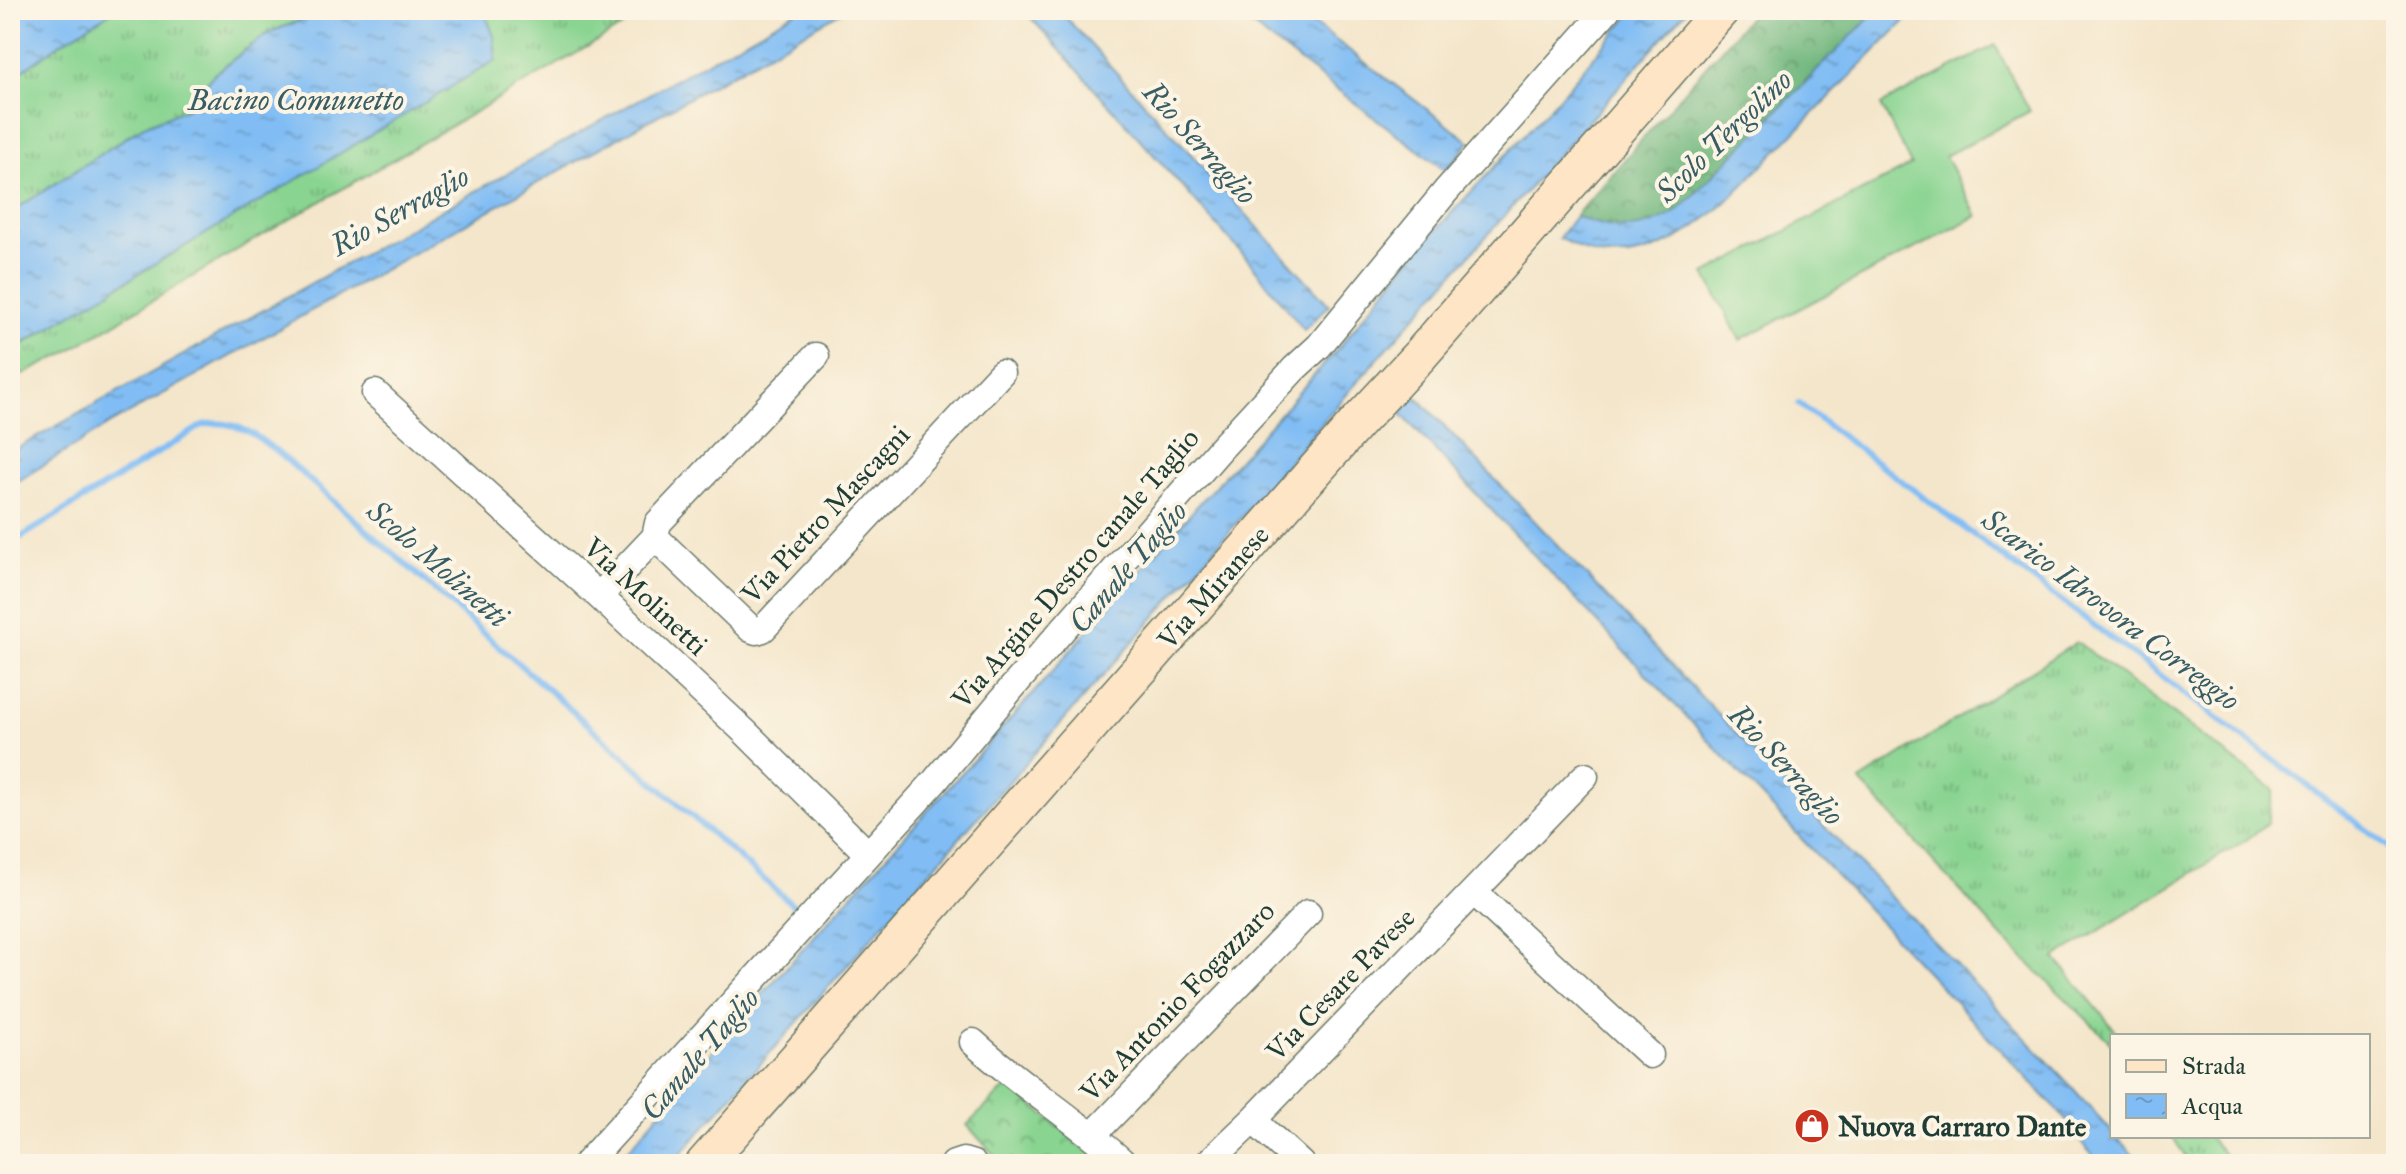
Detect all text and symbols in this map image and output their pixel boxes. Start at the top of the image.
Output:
water label: Scolo Tergolino [1648,62,1799,210]
water label: Rio Serraglio [1135,74,1264,212]
water label: Bacino Comunetto [186,82,404,118]
water label: Rio Serraglio [324,158,475,264]
street label: Via Pietro Mascagni [733,418,917,612]
street label: Via Argine Destro canale Taglio [943,421,1207,716]
water label: Scolo Molinetti [359,492,516,635]
water label: Canale Taglio [1061,494,1195,640]
water label: Scarico Idrovora Correggio [1974,501,2247,719]
street label: Via Miranese [1149,518,1277,657]
street label: Via Molinetti [575,529,715,663]
water label: Rio Serraglio [1720,696,1851,833]
street label: Via Antonio Fogazzaro [1072,894,1282,1110]
street label: Via Cesare Pavese [1258,900,1422,1069]
water label: Canale Taglio [633,981,767,1127]
legend [2110,1034,2370,1138]
text: Strada [2182,1051,2246,1081]
text: Acqua [2181,1091,2243,1121]
shop icon: Nuova Carraro Dante [1793,1107,1831,1145]
place label: Nuova Carraro Dante [1838,1109,2087,1144]

